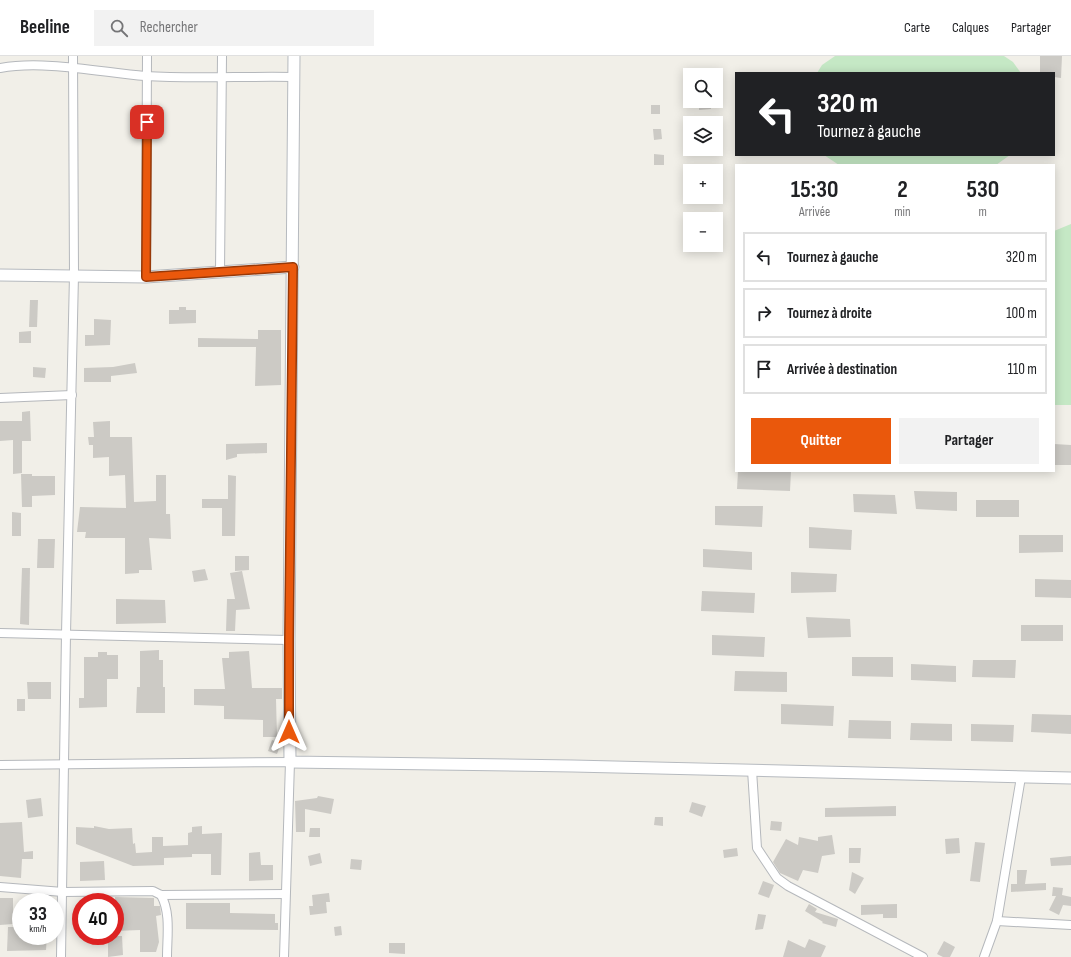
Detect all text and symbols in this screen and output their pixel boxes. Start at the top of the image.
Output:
search box [94,10,374,46]
text: Beeline [20,16,70,39]
icon: search [108,17,130,39]
text: Rechercher [140,18,198,37]
text: Carte [904,19,930,36]
text: Calques [952,19,989,36]
text: Partager [1011,19,1051,36]
map controls [683,68,723,252]
button: search [683,68,723,108]
text: 320 m [817,87,878,120]
icon: left [751,88,803,140]
pin [130,105,164,139]
icon: arrive [136,111,158,133]
button: layers [683,116,723,156]
text: Tournez à gauche [817,121,921,142]
button: + [683,164,723,204]
text: 15:30 [791,175,838,204]
text: 2 [897,175,908,204]
text: 530 [966,175,999,204]
text: Arrivée [799,204,830,220]
text: min [894,204,911,220]
text: m [979,204,987,220]
button: − [683,212,723,252]
icon: left [753,246,775,268]
text: Tournez à gauche [787,248,878,267]
text: 320 m [1006,248,1037,267]
icon: right [753,302,775,324]
text: Tournez à droite [787,304,872,323]
text: 100 m [1006,304,1037,323]
icon: arrive [753,358,775,380]
text: Arrivée à destination [787,360,897,379]
text: 110 m [1008,360,1037,379]
button: Quitter [751,418,891,464]
button: Partager [899,418,1039,464]
position arrow [268,711,310,753]
speed limit sign: 40 [72,893,124,945]
text: 33 [29,902,47,926]
text: km/h [29,923,47,935]

